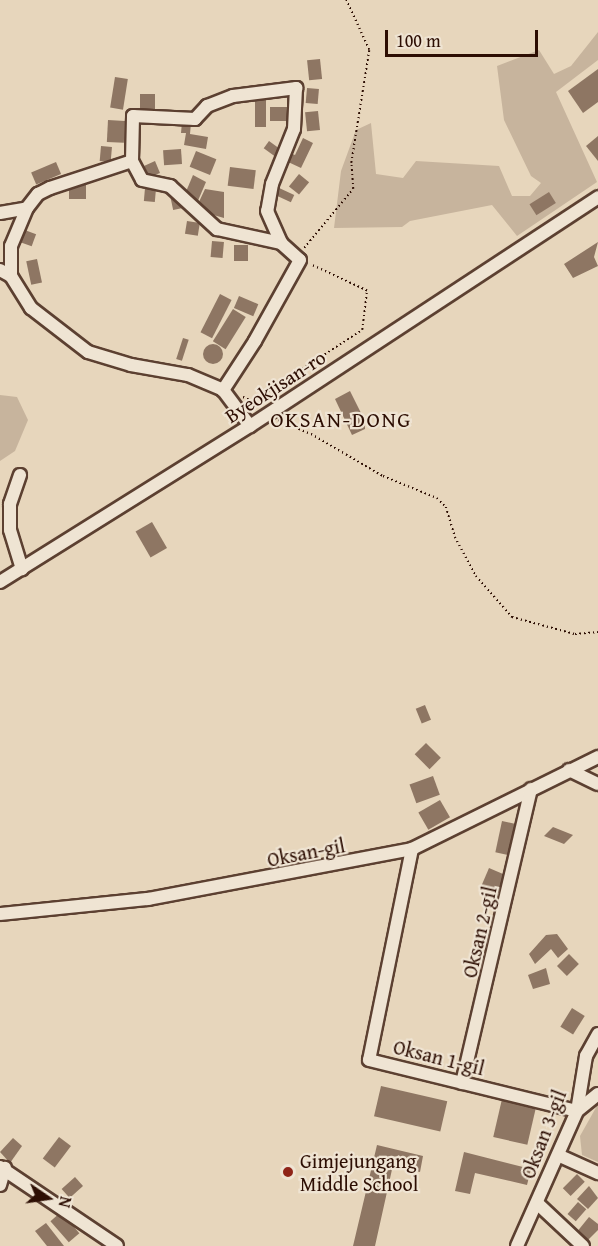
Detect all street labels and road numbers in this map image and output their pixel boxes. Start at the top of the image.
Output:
street label: Byeokjisan-ro [220,345,330,427]
street label: Oksan-gil [265,833,347,871]
street label: Oksan 2-gil [457,884,501,980]
street label: Oksan 1-gil [391,1034,487,1080]
street label: Oksan 3-gil [515,1086,571,1182]

